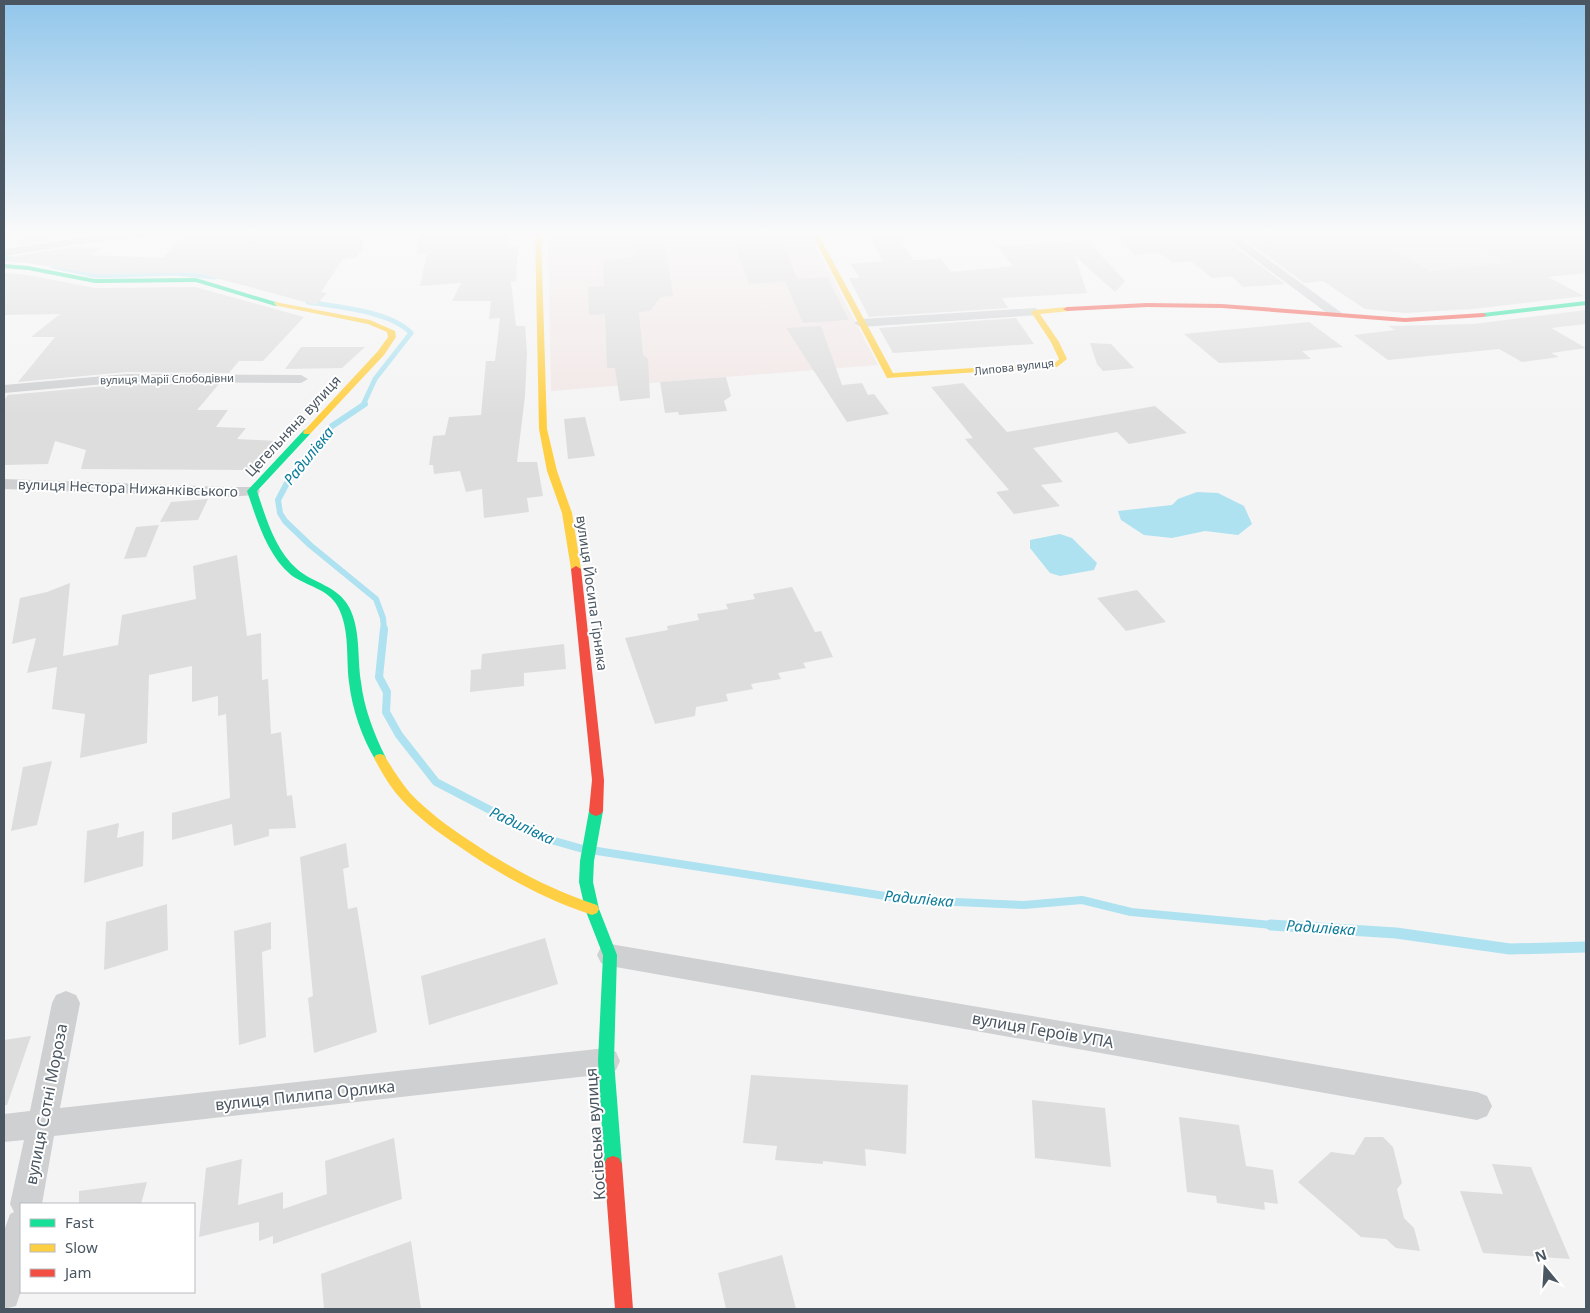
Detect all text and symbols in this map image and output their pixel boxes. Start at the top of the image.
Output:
street label: Липова вулиця [973,355,1055,378]
street label: вулиця Марії Слободівни [100,370,234,387]
street label: Цегельняна вулиця [241,371,345,480]
water label: Радилівка [279,422,338,489]
street label: вулиця Нестора Нижанківського [18,474,238,501]
street label: вулиця Йосипа Гірняка [572,514,613,672]
water label: Радилівка [487,801,559,849]
water label: Радилівка [884,885,955,911]
water label: Радилівка [1286,915,1357,939]
street label: вулиця Героїв УПА [970,1007,1116,1053]
street label: вулиця Сотні Мороза [20,1021,72,1187]
street label: Косівська вулиця [579,1067,611,1201]
street label: вулиця Пилипа Орлика [214,1075,396,1115]
legend [20,1203,195,1293]
text: Fast [65,1212,94,1232]
text: Slow [65,1237,98,1257]
north arrow [1520,1243,1570,1293]
text: N [1532,1244,1549,1266]
text: Jam [63,1262,92,1282]

